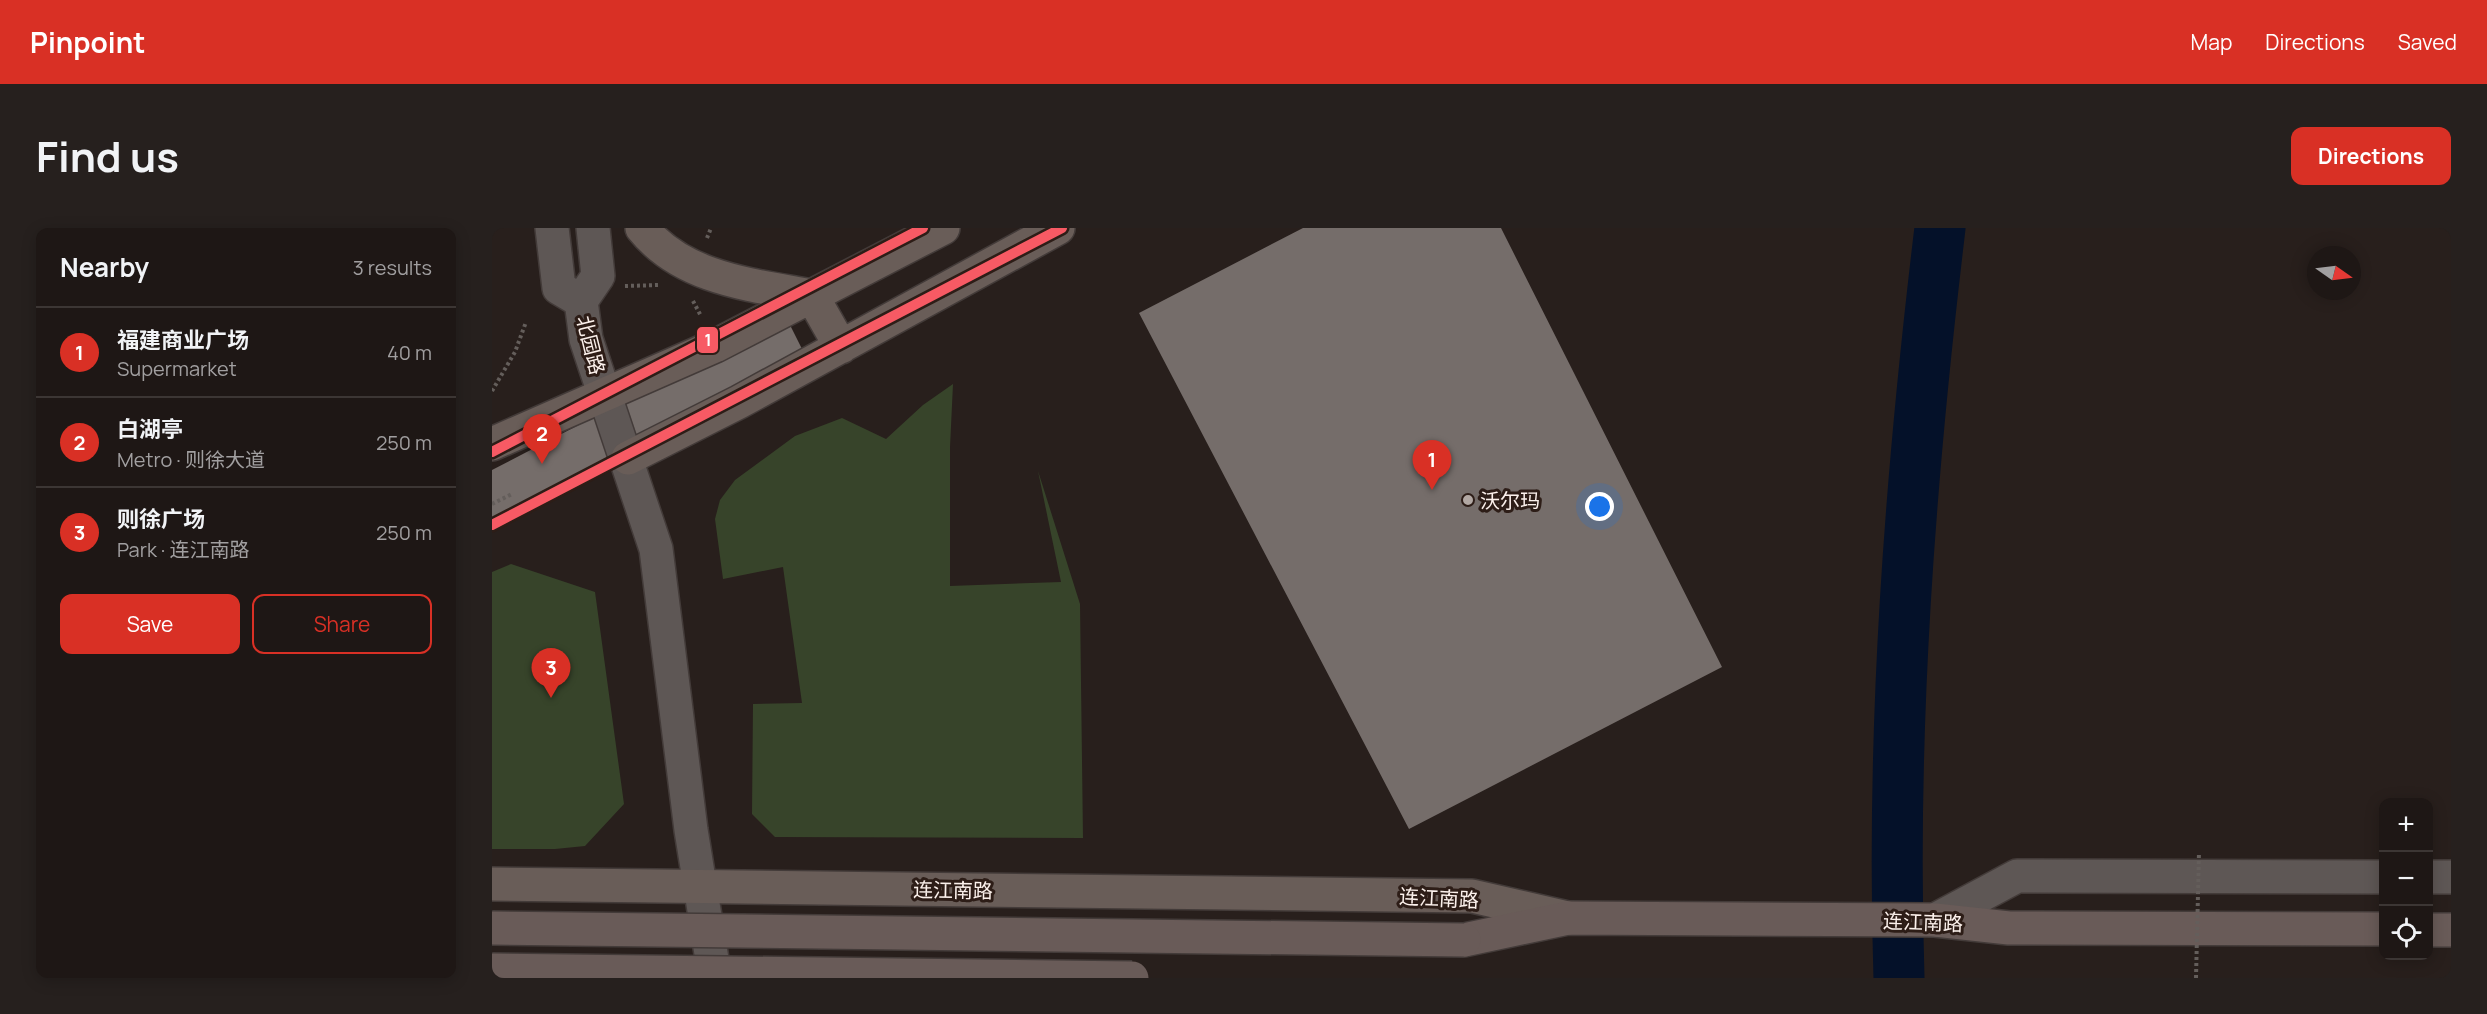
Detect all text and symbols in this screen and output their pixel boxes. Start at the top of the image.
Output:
text: Pinpoint [30,23,145,61]
text: Map [2191,28,2232,56]
text: Directions [2265,28,2365,56]
text: Saved [2398,28,2457,56]
text: Find us [36,127,179,185]
button: Directions [2291,127,2451,185]
north arrow [2307,246,2361,300]
text: Nearby [60,249,149,285]
text: 3 results [353,254,432,281]
street label: 北园路 [571,313,611,377]
text: 福建商业广场 [117,325,249,355]
line badge: 1 [696,326,719,354]
text: 1 [704,329,712,351]
text: 1 [75,339,84,366]
text: 40 m [387,339,432,366]
text: Supermarket [117,355,237,382]
text: 白湖亭 [117,414,183,444]
pin: 2 [523,414,562,464]
text: 2 [74,429,85,456]
text: 250 m [376,429,432,456]
pin: 1 [1412,440,1452,490]
text: Metro · 则徐大道 [117,446,265,473]
place label: 沃尔玛 [1480,487,1540,514]
your location [1585,492,1614,521]
marker: 沃尔玛 [1461,493,1475,507]
text: 则徐广场 [117,504,205,534]
text: 3 [74,519,85,546]
text: 250 m [376,519,432,546]
text: Park · 连江南路 [117,536,249,563]
button: Save [60,594,240,654]
button: Share [252,594,432,654]
pin: 3 [532,648,570,698]
map controls [2379,798,2433,960]
button: + [2379,798,2433,852]
button: − [2379,852,2433,906]
street label: 连江南路 [913,876,993,904]
street label: 连江南路 [1398,882,1480,914]
button: locate [2379,906,2433,960]
street label: 连江南路 [1883,907,1963,937]

